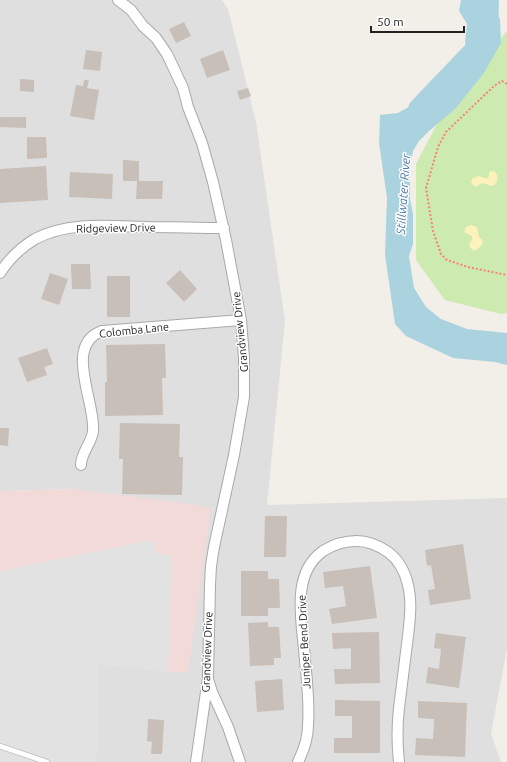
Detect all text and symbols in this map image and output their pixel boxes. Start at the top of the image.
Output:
scale bar [371,8,464,34]
text: 50 m [377,15,404,28]
water label: Stillwater River [394,153,412,236]
street label: Ridgeview Drive [76,221,156,235]
street label: Grandview Drive [230,291,250,373]
street label: Colomba Lane [98,320,170,340]
street label: Juniper Bend Drive [296,595,312,689]
street label: Grandview Drive [200,611,214,693]

